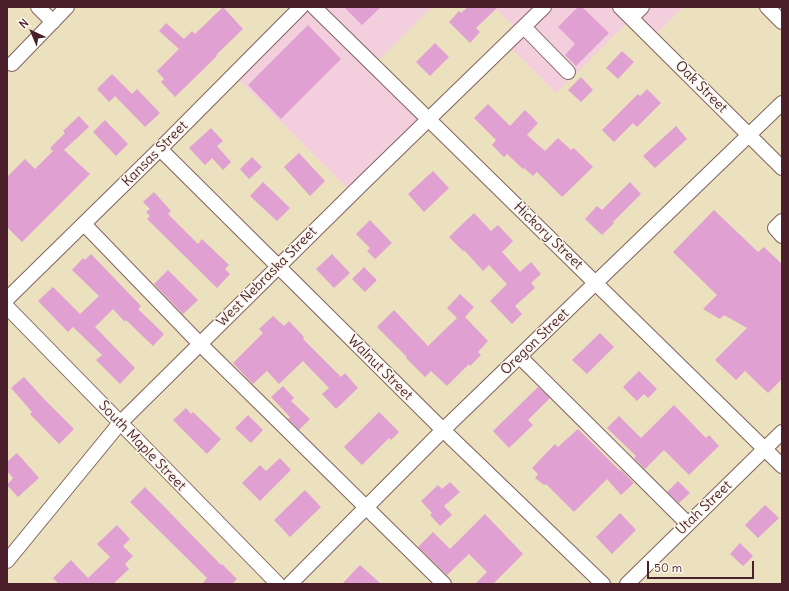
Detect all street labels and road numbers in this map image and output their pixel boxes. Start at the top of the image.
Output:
street label: Oak Street [671,57,731,117]
street label: Kansas Street [119,118,191,190]
street label: Hickory Street [510,199,586,273]
street label: West Nebraska Street [213,223,321,331]
street label: Oregon Street [497,305,573,379]
street label: Walnut Street [344,332,416,404]
street label: South Maple Street [95,398,189,494]
street label: Utah Street [673,477,735,539]

